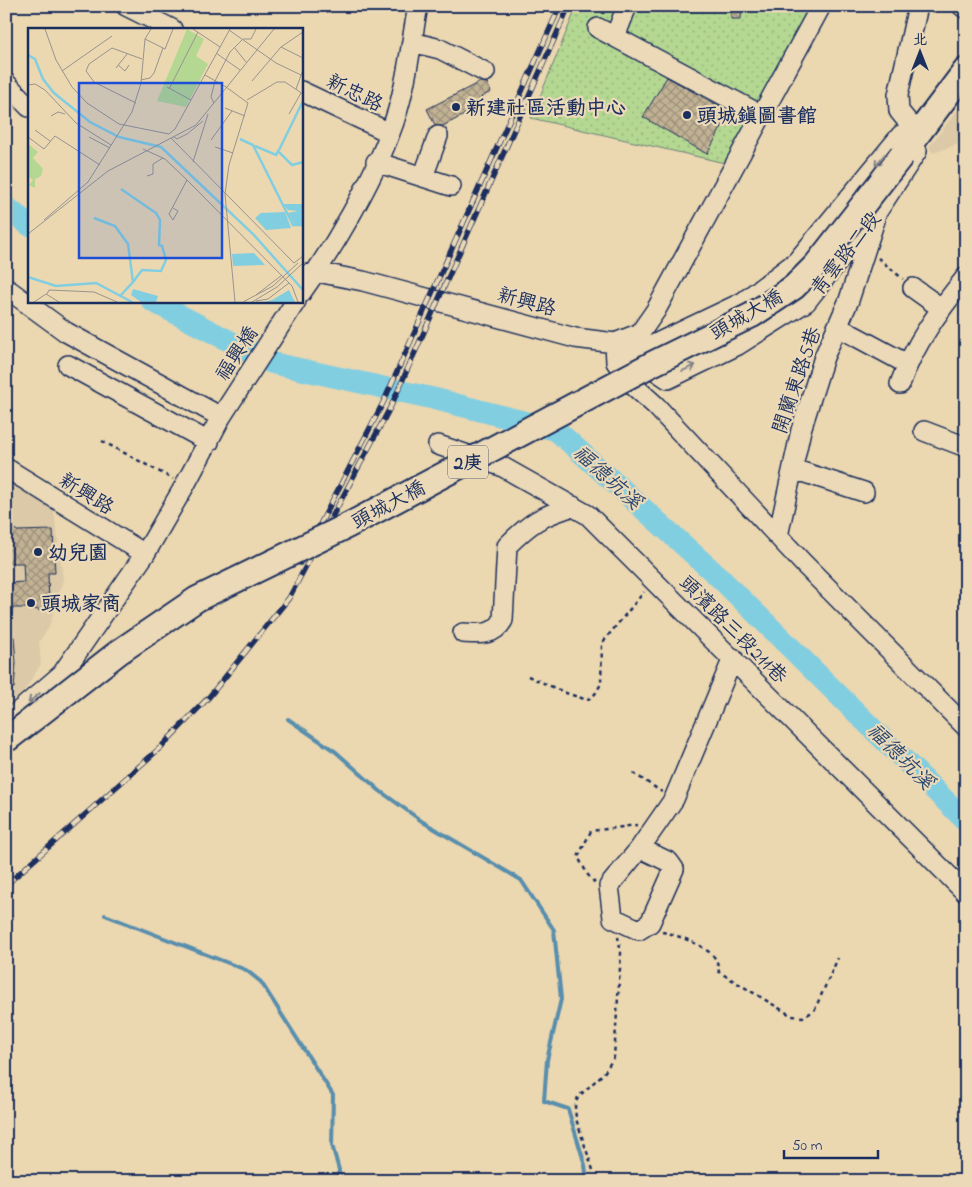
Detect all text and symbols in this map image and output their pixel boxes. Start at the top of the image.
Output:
inset map [28,28,302,302]
north arrow [894,28,944,78]
text: 北 [913,30,927,51]
street label: 新忠路 [321,68,388,121]
place label: 新建社區活動中心 [466,95,626,124]
marker: 新建社區活動中心 [450,101,462,113]
place label: 頭城鎮圖書館 [697,103,817,132]
marker: 頭城鎮圖書館 [681,109,693,121]
one-way arrow [874,153,886,166]
street label: 青雲路二段 [805,206,889,303]
street label: 新興路 [494,282,560,325]
street label: 頭城大橋 [705,284,789,349]
street label: 福興橋 [210,321,267,387]
street label: 開蘭東路5巷 [767,322,831,438]
one-way arrow [681,363,696,373]
water label: 福德坑溪 [565,439,649,518]
road number: 2庚 [448,446,488,478]
street label: 新興路 [53,467,120,524]
street label: 頭城大橋 [347,475,431,538]
place label: 幼兒園 [48,540,108,569]
marker: 幼兒園 [32,546,44,558]
street label: 頭濱路三段211巷 [672,570,794,692]
place label: 頭城家商 [41,591,121,620]
marker: 頭城家商 [25,597,37,609]
one-way arrow [28,693,41,704]
water label: 福德坑溪 [859,717,941,798]
scale bar [784,1127,878,1159]
text: 50 m [792,1135,823,1157]

